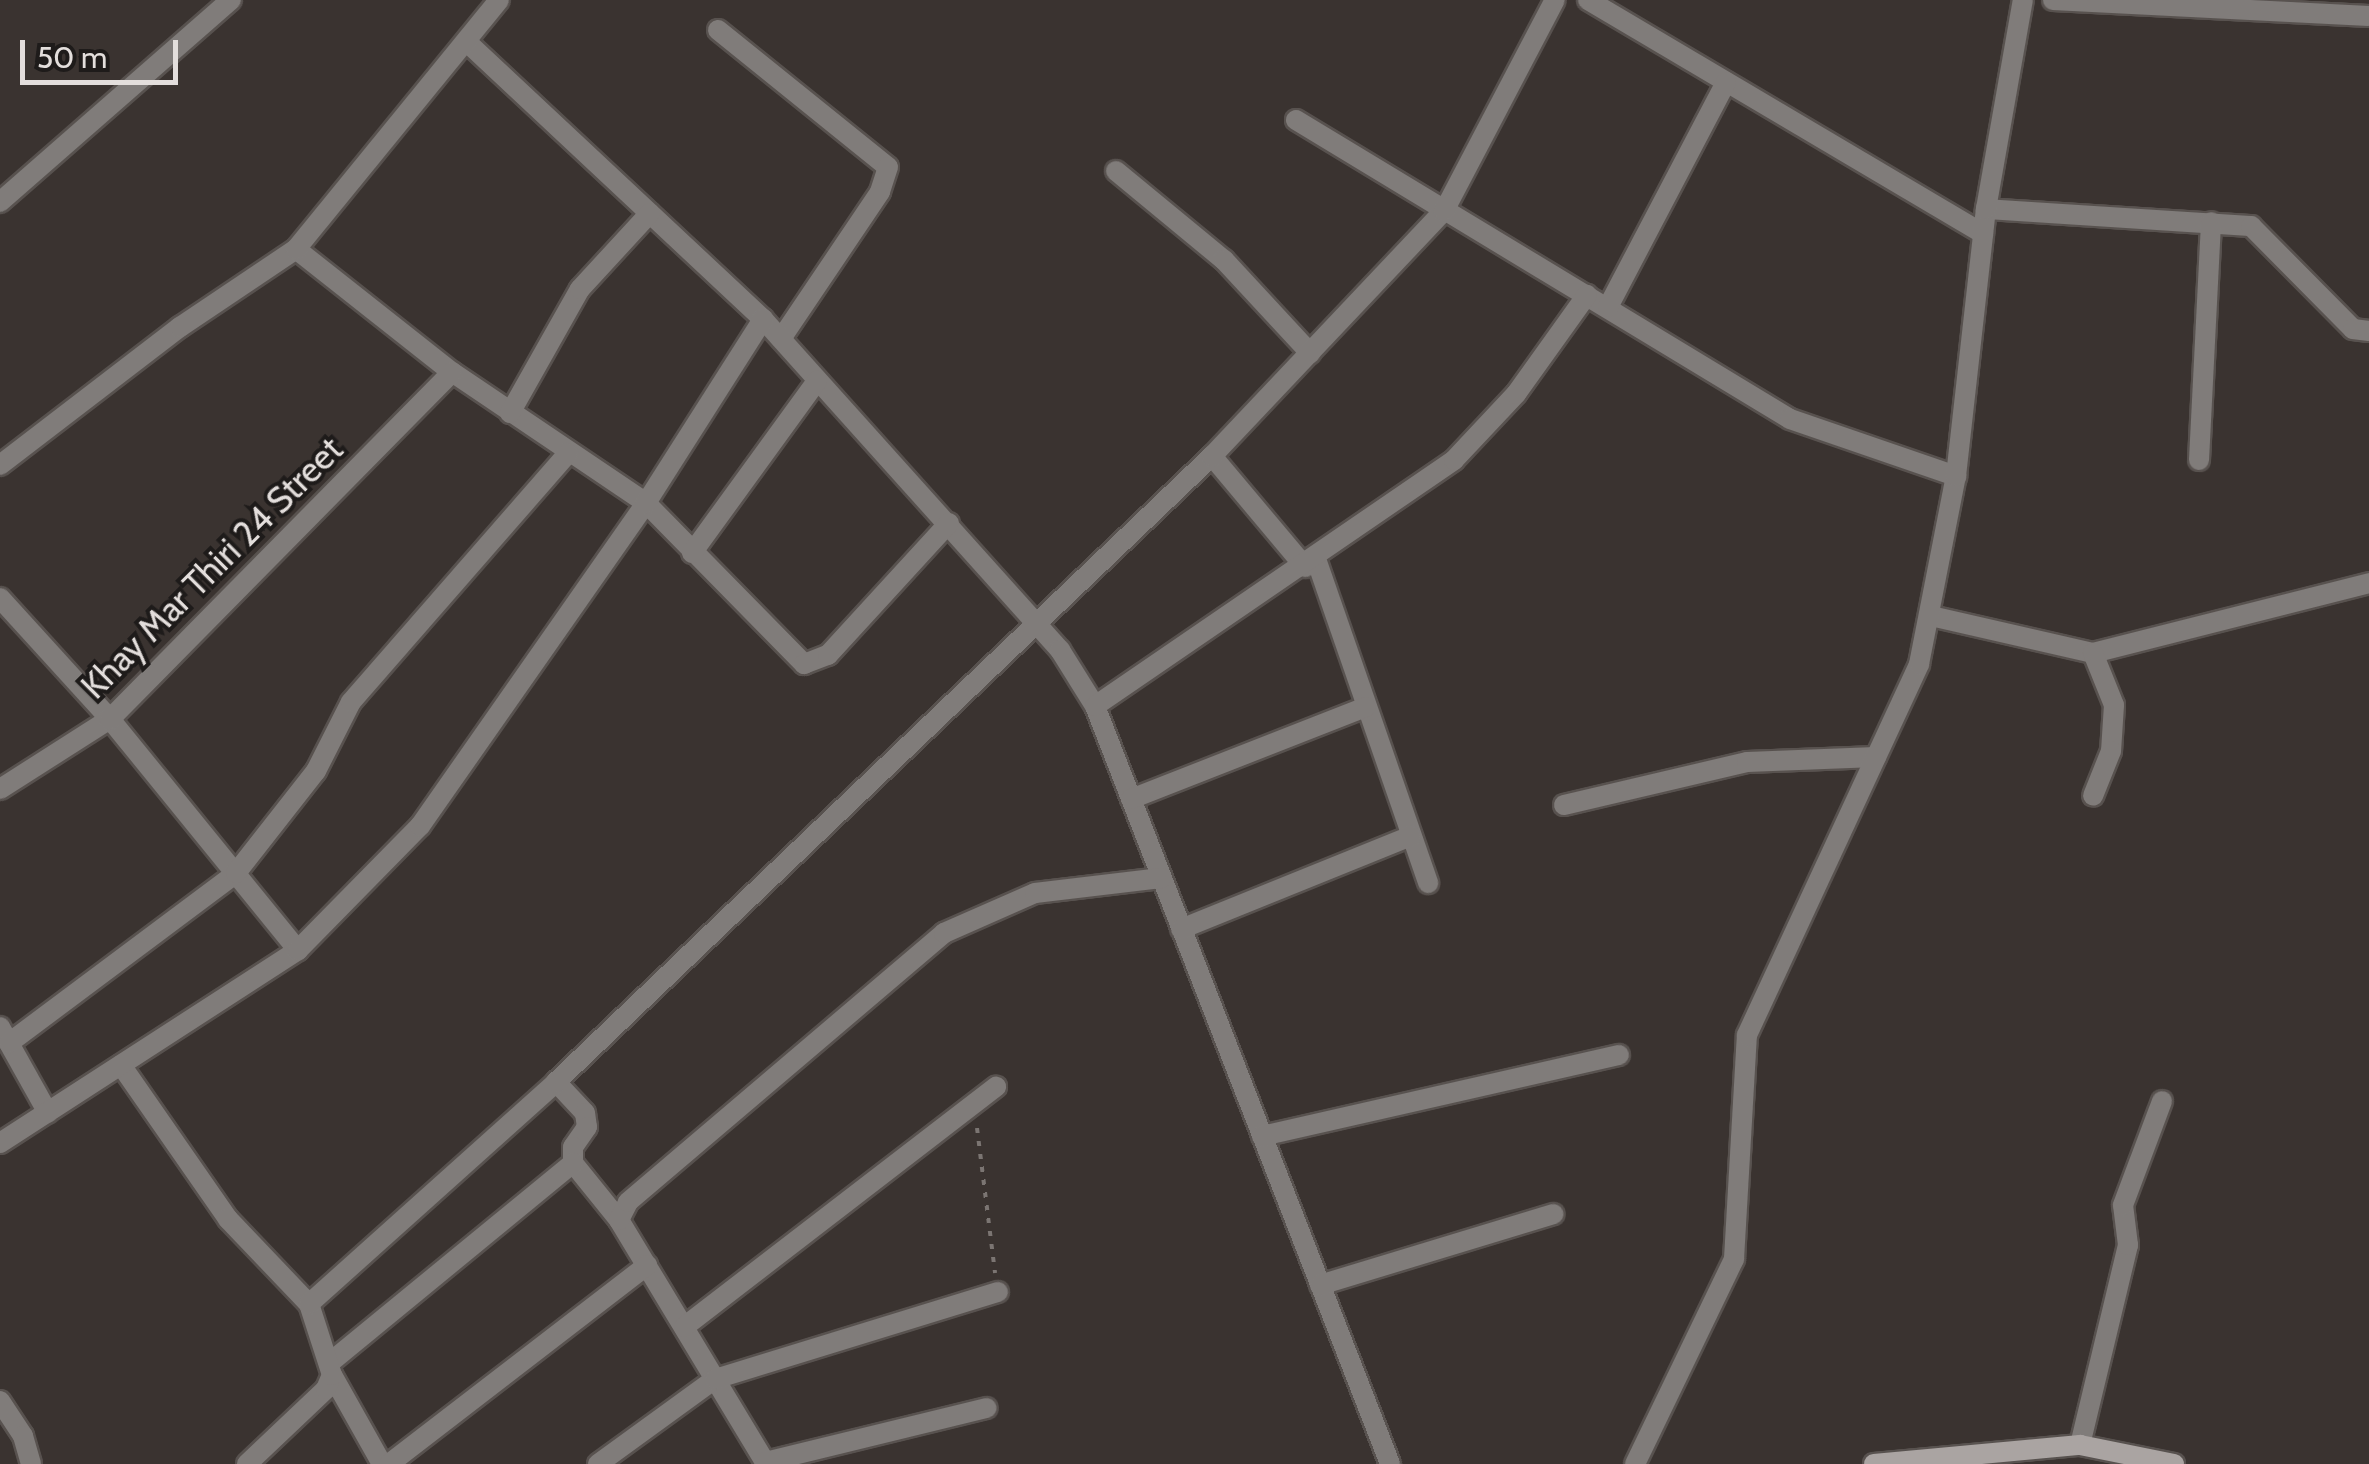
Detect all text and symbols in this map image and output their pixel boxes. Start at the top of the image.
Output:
scale bar [25,20,182,82]
text: 50 m [37,39,107,76]
street label: Khay Mar Thiri 24 Street [73,429,351,707]

